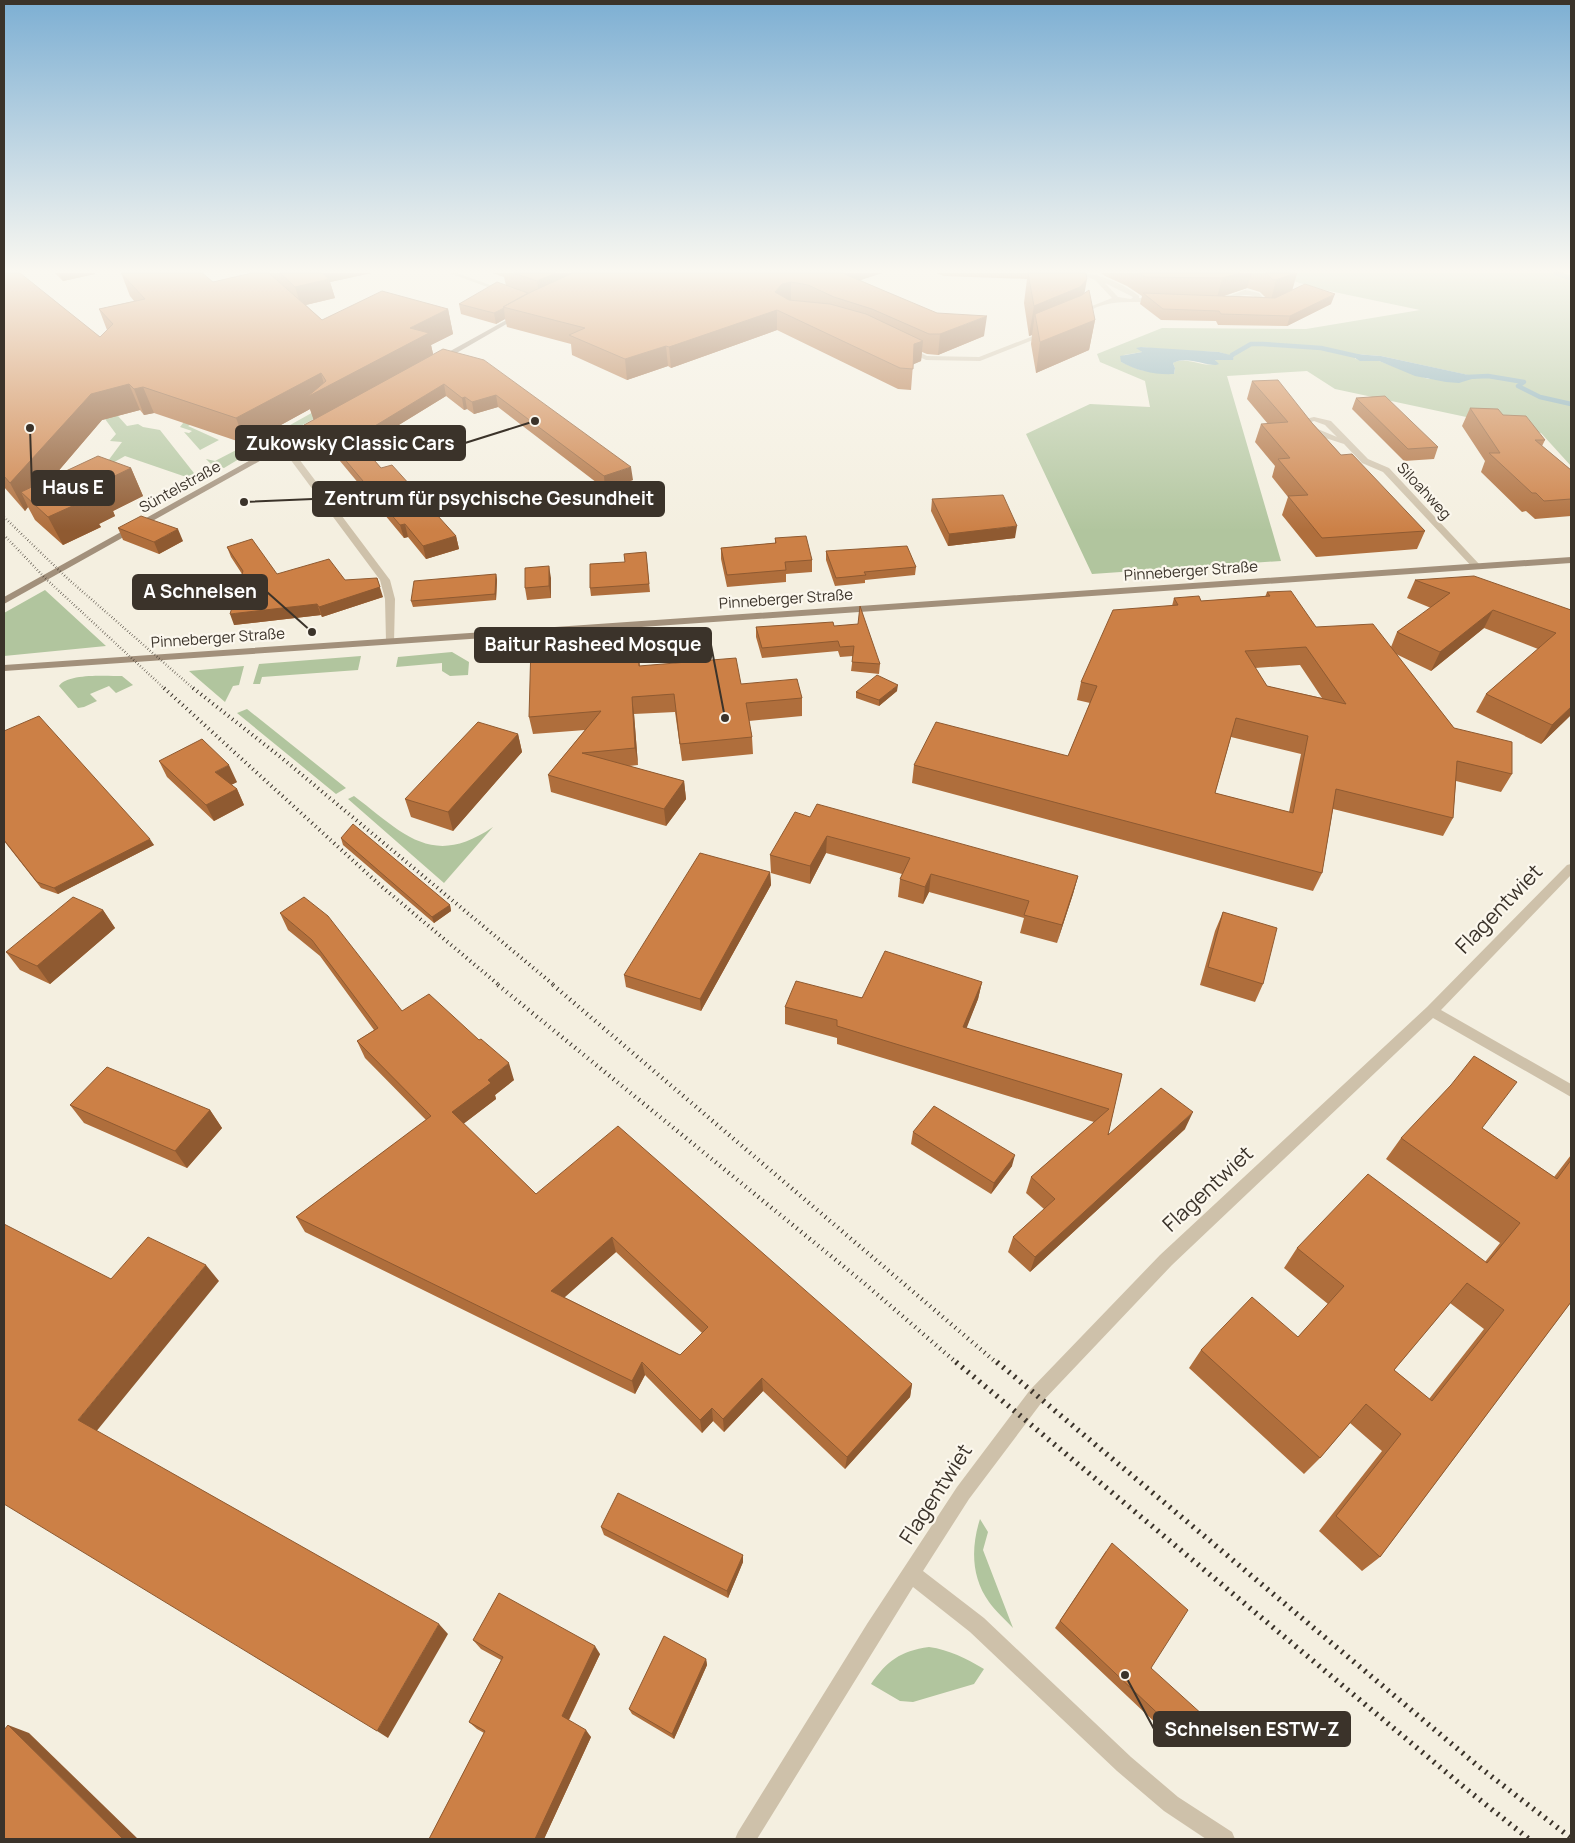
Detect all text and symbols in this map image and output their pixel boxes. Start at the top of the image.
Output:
callout: Zukowsky Classic Cars [236,426,465,460]
text: Zukowsky Classic Cars [245,430,455,456]
street label: Süntelstraße [135,455,224,518]
street label: Siloahweg [1392,457,1456,524]
callout: Haus E [32,471,114,505]
text: Haus E [42,474,104,500]
callout: Zentrum für psychische Gesundheit [313,482,664,516]
text: Zentrum für psychische Gesundheit [324,485,654,511]
street label: Pinneberger Straße [1123,555,1259,586]
callout: A Schnelsen [133,575,267,609]
text: A Schnelsen [143,578,257,604]
street label: Pinneberger Straße [718,583,854,614]
street label: Pinneberger Straße [150,622,286,653]
callout: Baitur Rasheed Mosque [475,628,711,662]
text: Baitur Rasheed Mosque [485,631,701,657]
street label: Flagentwiet [1449,858,1548,959]
street label: Flagentwiet [1156,1139,1259,1237]
street label: Flagentwiet [892,1438,978,1549]
callout: Schnelsen ESTW-Z [1154,1712,1350,1746]
text: Schnelsen ESTW-Z [1164,1716,1340,1742]

